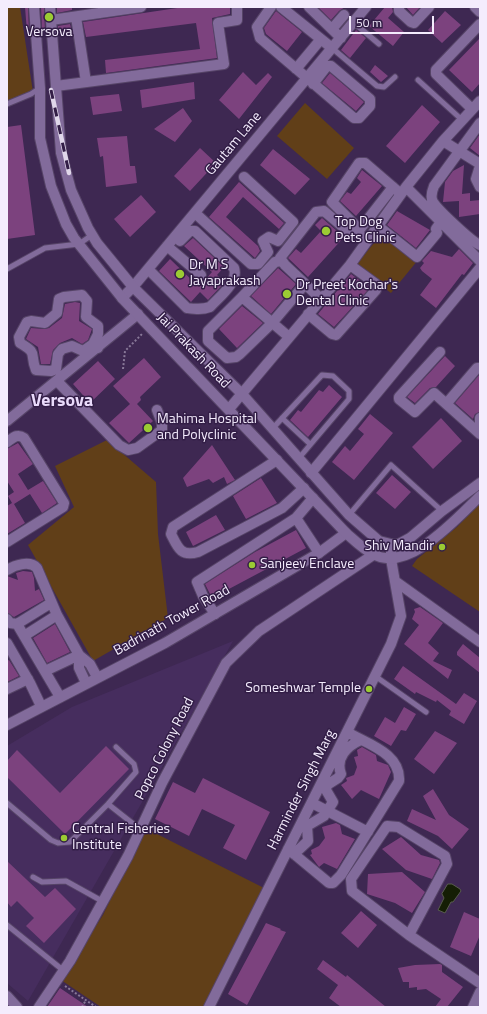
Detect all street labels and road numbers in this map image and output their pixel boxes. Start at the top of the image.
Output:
street label: Gautam Lane [202,109,266,179]
street label: Jai Prakash Road [153,310,233,392]
street label: Badrinath Tower Road [111,582,233,660]
street label: Popco Colony Road [132,695,198,803]
street label: Harminder Singh Marg [264,727,340,853]

